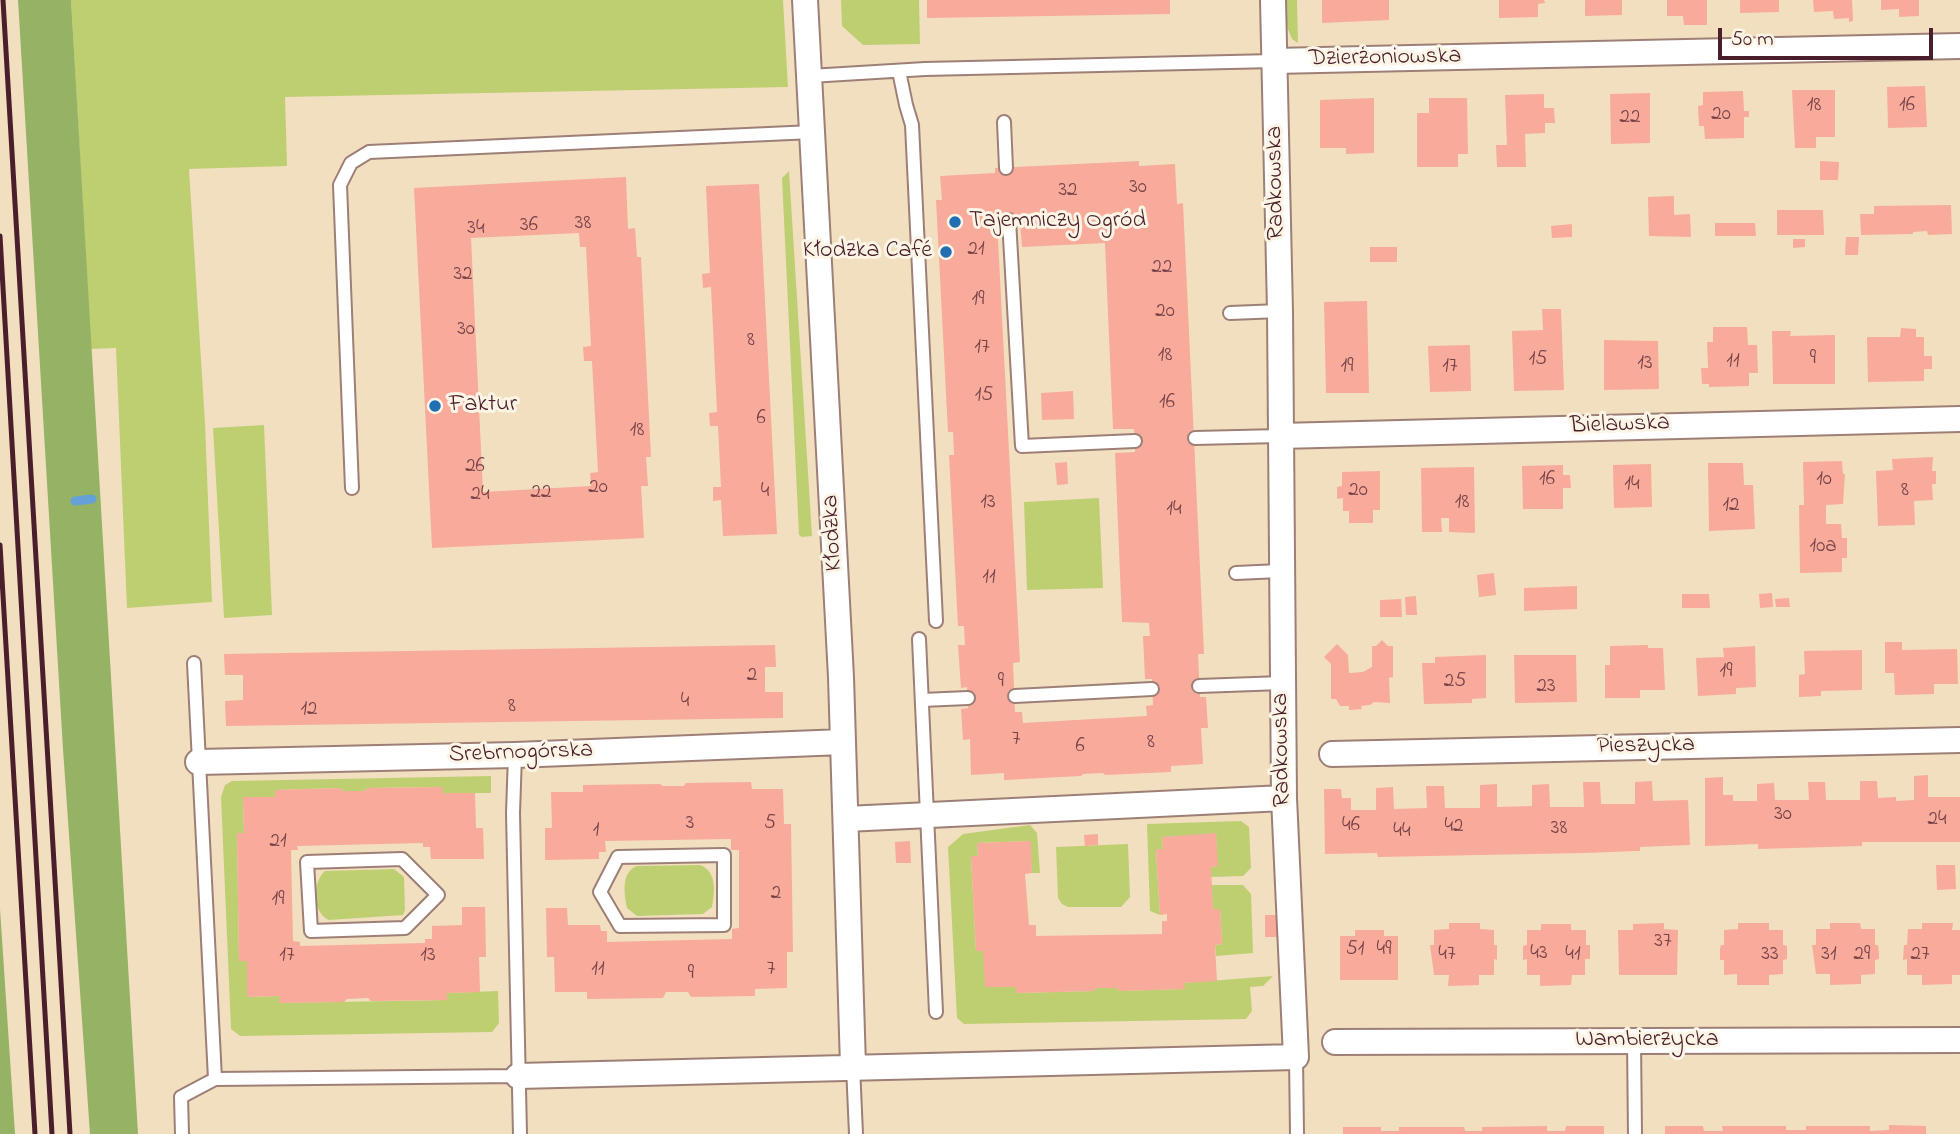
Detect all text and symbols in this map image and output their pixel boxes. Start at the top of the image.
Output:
scale bar [1722,14,1937,58]
text: 50 m [1731,25,1774,55]
street label: Dzierżoniowska [1308,43,1462,75]
house number: 18 [1807,94,1821,120]
house number: 16 [1899,94,1915,120]
house number: 20 [1711,103,1731,129]
house number: 22 [1620,106,1640,132]
street label: Radkowska [1262,126,1292,240]
house number: 30 [1129,176,1147,202]
house number: 32 [1058,179,1078,205]
place label: Tajemniczy Ogród [969,208,1146,236]
house number: 38 [575,212,591,238]
house number: 36 [520,214,538,240]
marker: Tajemniczy Ogród [947,214,963,230]
house number: 34 [467,217,485,243]
place label: Kłodzka Café [803,238,932,266]
house number: 21 [967,238,985,264]
marker: Kłodzka Café [938,244,954,260]
house number: 22 [1152,256,1172,282]
house number: 32 [453,263,473,289]
house number: 19 [972,288,984,314]
house number: 20 [1155,300,1175,326]
house number: 30 [457,318,475,344]
house number: 8 [747,329,755,355]
house number: 17 [974,336,990,362]
house number: 18 [1158,344,1172,370]
house number: 9 [1810,347,1816,373]
house number: 15 [1529,348,1547,374]
house number: 11 [1726,350,1740,376]
house number: 13 [1637,352,1653,378]
house number: 19 [1341,355,1353,381]
house number: 17 [1442,355,1458,381]
house number: 15 [975,384,993,410]
house number: 16 [1159,391,1175,417]
place label: Faktur [449,392,517,420]
marker: Faktur [427,398,443,414]
house number: 6 [756,407,766,433]
street label: Bielawska [1570,410,1670,442]
house number: 18 [630,419,644,445]
house number: 26 [465,455,485,481]
house number: 16 [1539,468,1555,494]
house number: 10 [1816,468,1832,494]
house number: 14 [1624,473,1640,499]
house number: 20 [588,476,608,502]
house number: 20 [1348,479,1368,505]
house number: 8 [1901,479,1909,505]
house number: 4 [761,480,769,506]
house number: 22 [531,481,551,507]
house number: 24 [470,483,490,509]
house number: 13 [980,491,996,517]
house number: 18 [1455,491,1469,517]
street label: Kłodzka [818,494,850,572]
house number: 12 [1722,494,1740,520]
house number: 14 [1166,498,1182,524]
house number: 10a [1809,535,1837,561]
house number: 11 [982,566,996,592]
house number: 19 [1720,660,1732,686]
house number: 2 [747,664,757,690]
house number: 9 [998,670,1004,696]
house number: 25 [1444,670,1466,696]
house number: 23 [1536,675,1556,701]
house number: 4 [681,690,689,716]
street label: Radkowska [1268,693,1298,807]
house number: 8 [508,695,516,721]
house number: 12 [300,698,318,724]
house number: 7 [1012,728,1020,754]
house number: 8 [1147,731,1155,757]
street label: Pieszycka [1597,732,1695,762]
house number: 6 [1075,735,1085,761]
street label: Srebrnogórska [448,737,594,771]
house number: 30 [1774,803,1792,829]
house number: 24 [1927,808,1947,834]
house number: 3 [686,812,694,838]
house number: 5 [764,812,776,838]
house number: 46 [1342,814,1360,840]
house number: 42 [1444,815,1464,841]
house number: 38 [1551,817,1567,843]
house number: 1 [593,819,599,845]
house number: 44 [1393,820,1411,846]
house number: 21 [269,830,287,856]
house number: 2 [771,882,781,908]
house number: 19 [272,888,284,914]
house number: 37 [1654,930,1672,956]
house number: 51 [1346,938,1364,964]
house number: 49 [1377,938,1391,964]
house number: 43 [1530,942,1548,968]
house number: 47 [1438,943,1456,969]
house number: 41 [1565,943,1581,969]
house number: 33 [1761,943,1779,969]
house number: 31 [1821,943,1837,969]
house number: 29 [1854,943,1870,969]
house number: 27 [1910,943,1930,969]
house number: 17 [279,944,295,970]
house number: 13 [420,944,436,970]
house number: 11 [591,958,605,984]
house number: 7 [767,958,775,984]
house number: 9 [688,962,694,988]
street label: Wambierzycka [1575,1027,1719,1055]

